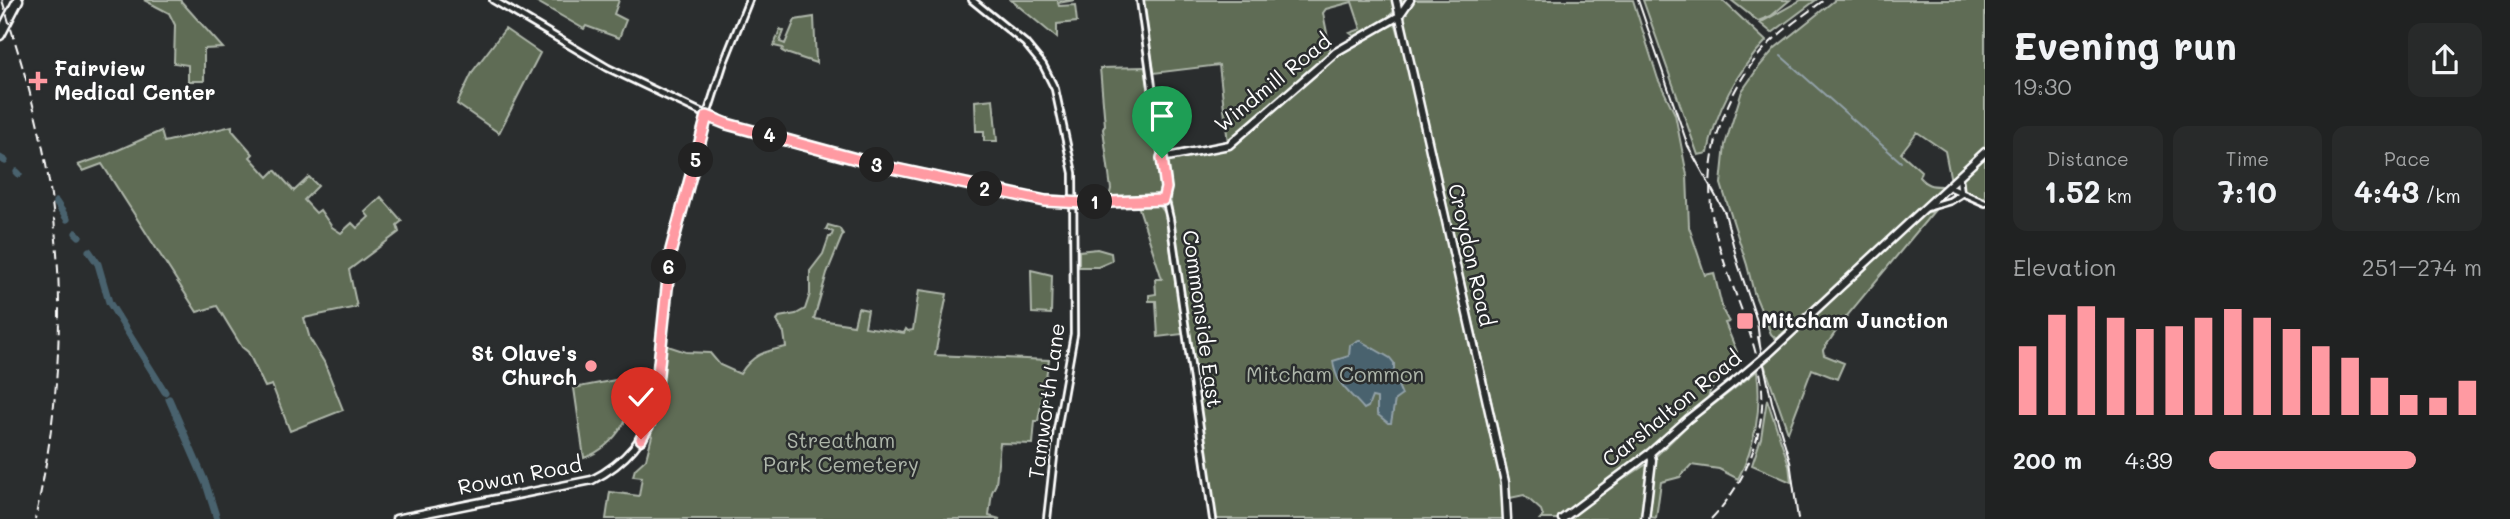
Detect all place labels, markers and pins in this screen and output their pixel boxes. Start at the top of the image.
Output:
place label: Fairview Medical Center [54,54,216,105]
marker: Fairview Medical Center [28,71,48,91]
pin [1132,86,1192,158]
pin: 4 [752,118,788,152]
pin: 5 [678,142,714,178]
pin: 3 [860,148,894,182]
pin: 2 [968,172,1002,206]
pin: 1 [1078,184,1112,220]
pin: 6 [652,250,686,284]
place label: Mitcham Junction [1761,306,1948,333]
marker: Mitcham Junction [1735,311,1755,331]
place label: St Olave's Church [471,339,577,390]
marker: St Olave's Church [583,358,599,374]
pin [611,367,671,439]

